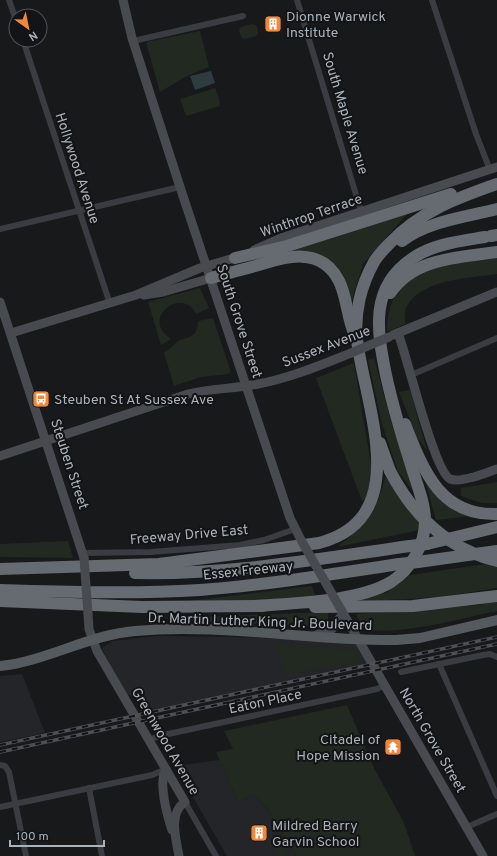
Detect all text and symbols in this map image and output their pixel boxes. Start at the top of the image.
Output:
north arrow [8,8,48,48]
place label: Dionne Warwick Institute [286,9,386,42]
building icon: Dionne Warwick Institute [263,14,283,34]
text: N [26,28,40,44]
street label: South Maple Avenue [318,50,371,177]
street label: Hollywood Avenue [51,111,103,226]
street label: Winthrop Terrace [258,191,365,242]
street label: South Grove Street [212,262,265,381]
street label: Sussex Avenue [280,323,373,372]
bus stop icon: Steuben St At Sussex Ave [31,389,51,409]
place label: Steuben St At Sussex Ave [54,392,214,409]
street label: Steuben Street [46,417,91,512]
street label: Freeway Drive East [129,522,249,549]
street label: Essex Freeway [202,558,294,585]
street label: Dr. Martin Luther King Jr. Boulevard [147,610,372,635]
street label: Greenwood Avenue [127,685,202,799]
street label: North Grove Street [395,685,469,796]
street label: Eaton Place [227,686,303,719]
place label: Citadel of Hope Mission [296,732,380,765]
temple icon: Citadel of Hope Mission [383,737,403,757]
place label: Mildred Barry Garvin School [272,818,359,851]
scale bar [10,822,104,848]
building icon: Mildred Barry Garvin School [249,823,269,843]
text: 100 m [16,829,49,845]

